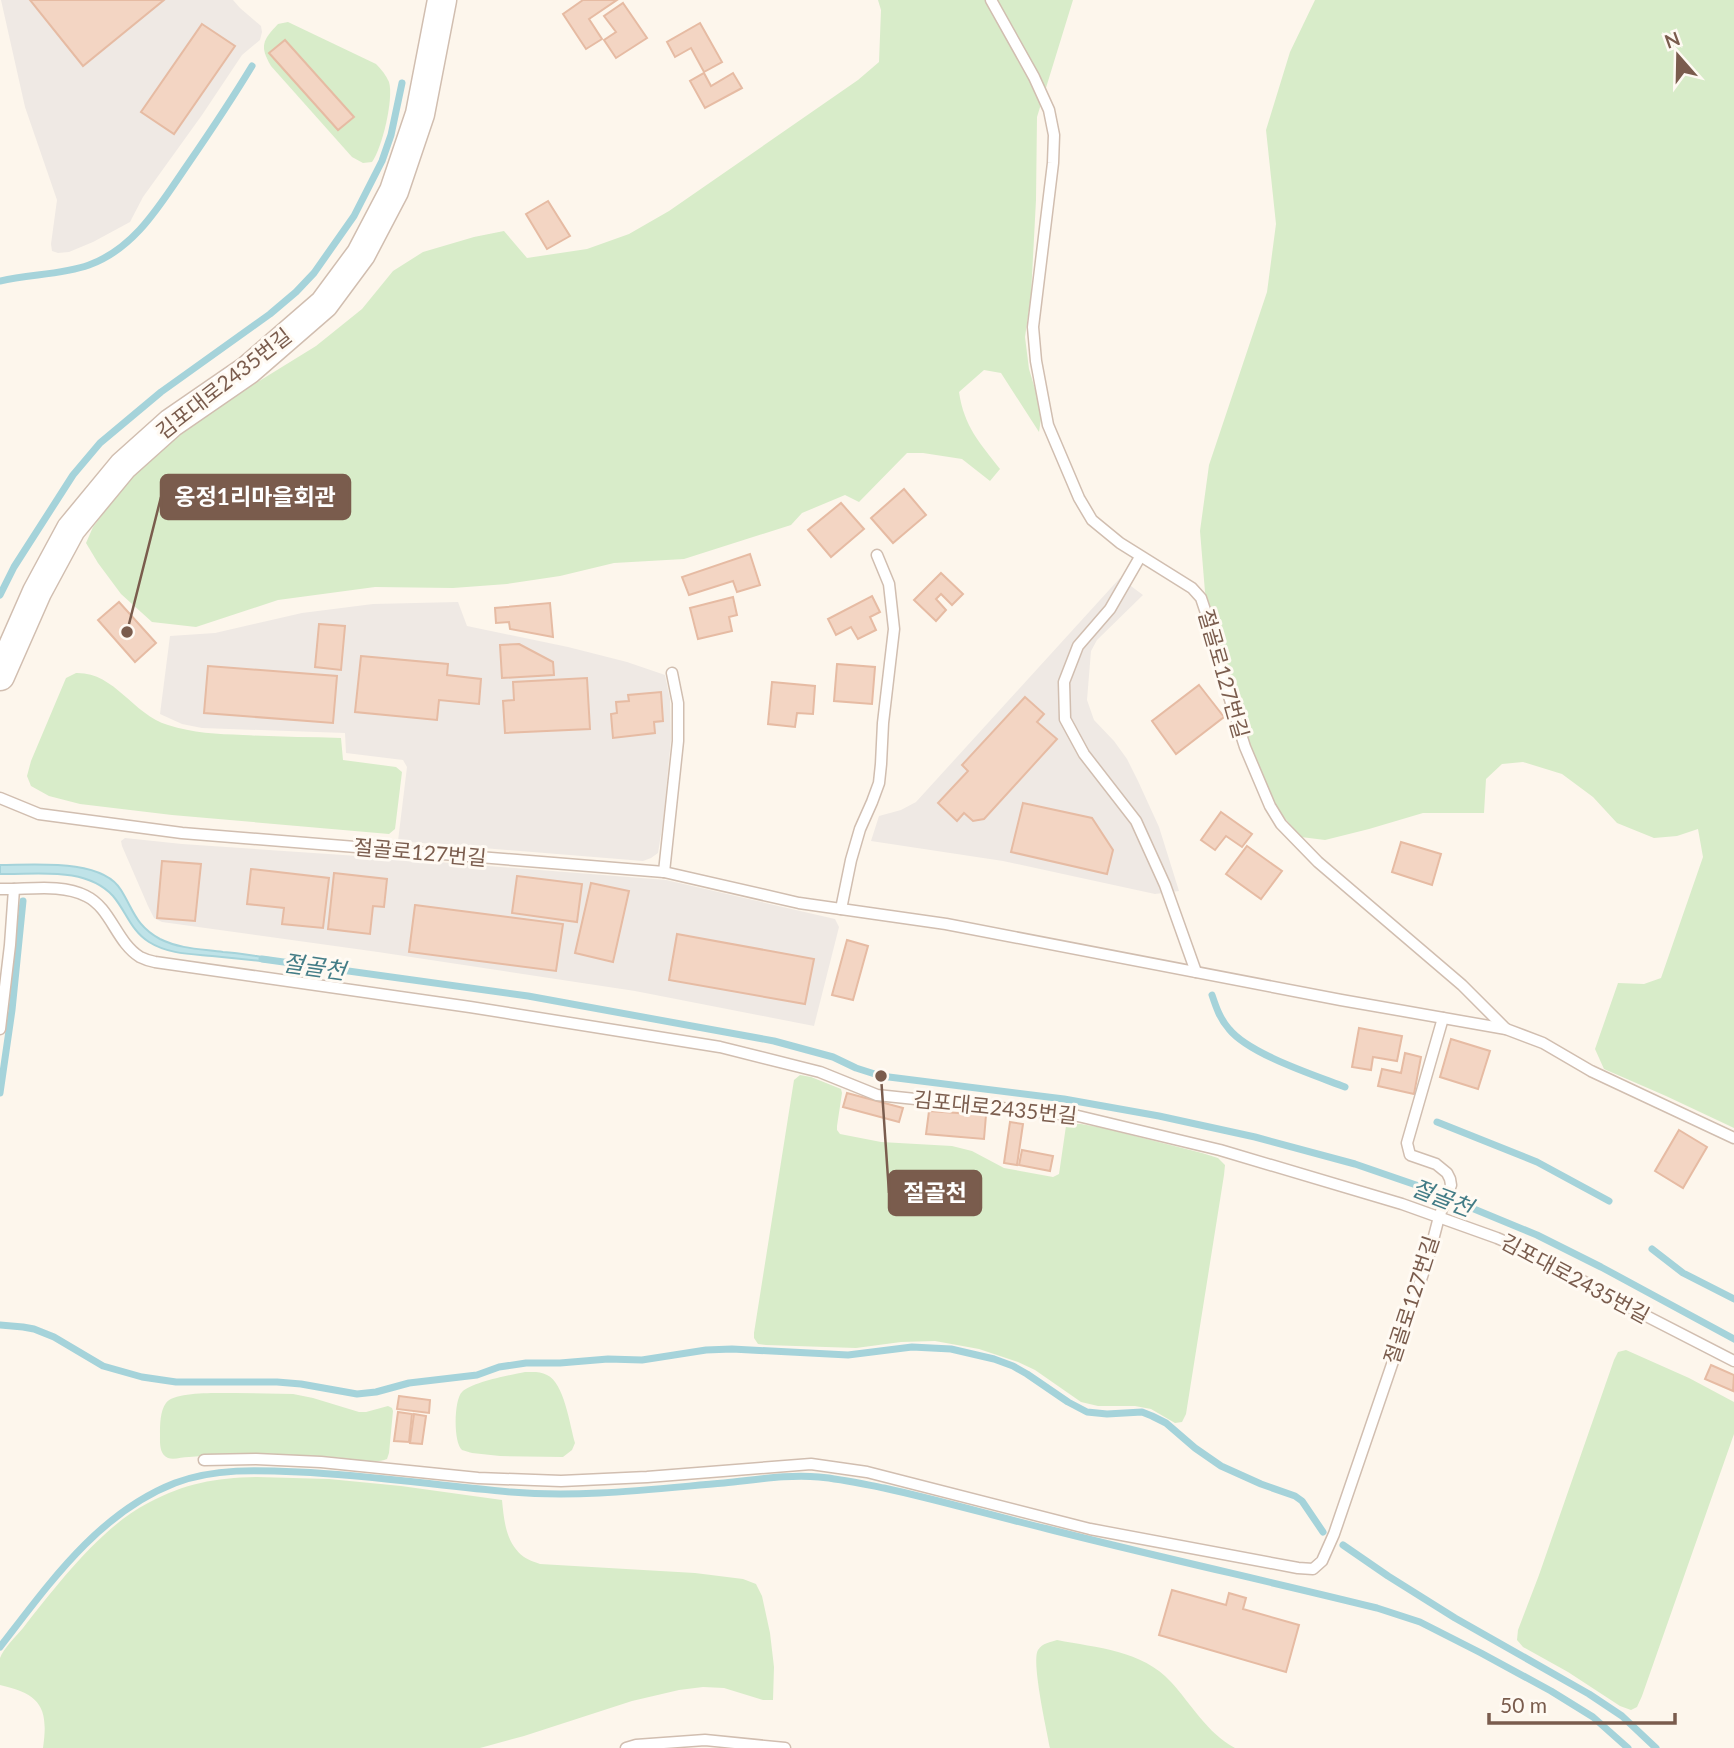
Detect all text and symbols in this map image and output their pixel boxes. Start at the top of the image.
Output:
north arrow [1643,21,1713,91]
text: N [1661,26,1683,53]
street label: 김포대로2435번길 [151,322,296,443]
callout: 옹정1리마을회관 [161,475,350,519]
text: 옹정1리마을회관 [174,482,336,510]
street label: 절골로127번길 [1194,606,1255,741]
street label: 절골로127번길 [353,833,488,870]
water label: 절골천 [281,948,350,985]
street label: 김포대로2435번길 [912,1085,1078,1128]
callout: 절골천 [889,1171,981,1215]
water label: 절골천 [1408,1173,1480,1223]
text: 절골천 [903,1178,967,1206]
street label: 김포대로2435번길 [1497,1228,1654,1327]
street label: 절골로127번길 [1378,1232,1443,1367]
scale bar [1489,1682,1674,1726]
text: 50 m [1500,1692,1547,1717]

